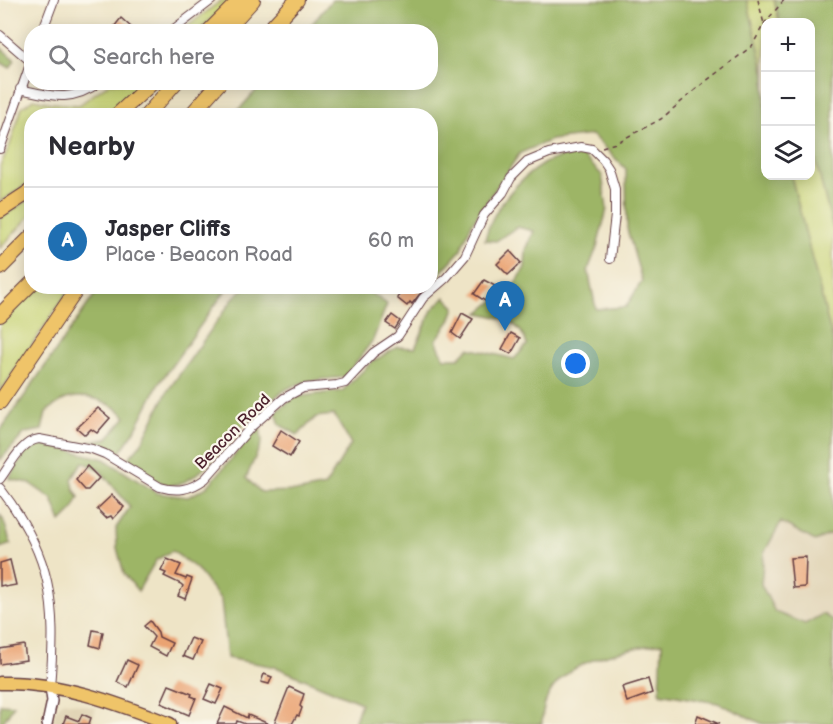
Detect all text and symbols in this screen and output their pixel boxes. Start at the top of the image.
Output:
map controls [761,18,815,180]
button: + [761,18,815,72]
search box [24,24,438,90]
icon: search [45,41,78,74]
text: Search here [93,44,215,71]
button: − [761,72,815,126]
button: layers [761,126,815,180]
text: Nearby [48,132,135,163]
text: Jasper Cliffs [105,216,231,243]
text: A [61,229,74,253]
text: 60 m [368,229,414,253]
text: Place · Beacon Road [105,243,293,267]
pin: A [486,282,524,331]
your location [561,349,590,378]
street label: Beacon Road [191,390,275,474]

